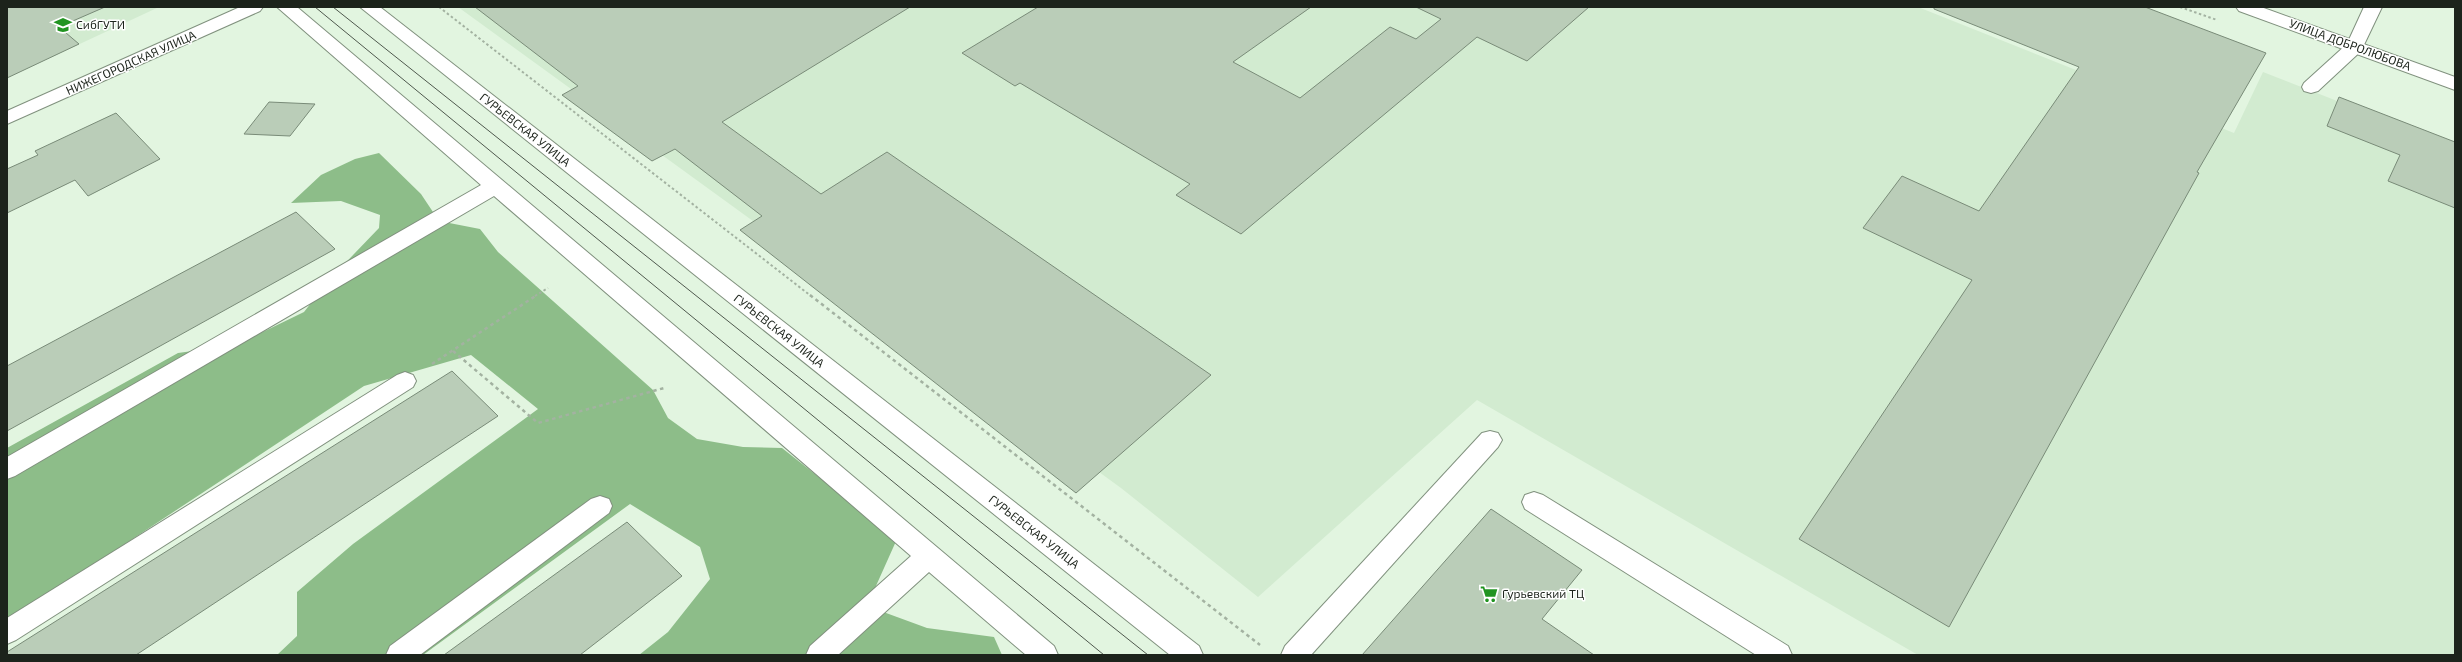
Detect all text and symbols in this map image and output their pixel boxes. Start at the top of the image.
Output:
school or university icon: СибГУТИ [53,15,73,35]
street label: УЛИЦА ДОБРОЛЮБОВА [2288,16,2414,73]
place label: СибГУТИ [76,17,125,31]
street label: НИЖЕГОРОДСКАЯ УЛИЦА [63,27,198,97]
street label: ГУРЬЕВСКАЯ УЛИЦА [478,90,574,169]
street label: ГУРЬЕВСКАЯ УЛИЦА [732,291,828,370]
street label: ГУРЬЕВСКАЯ УЛИЦА [987,492,1083,571]
supermarket icon: Гурьевский ТЦ [1479,584,1499,604]
place label: Гурьевский ТЦ [1502,586,1584,601]

